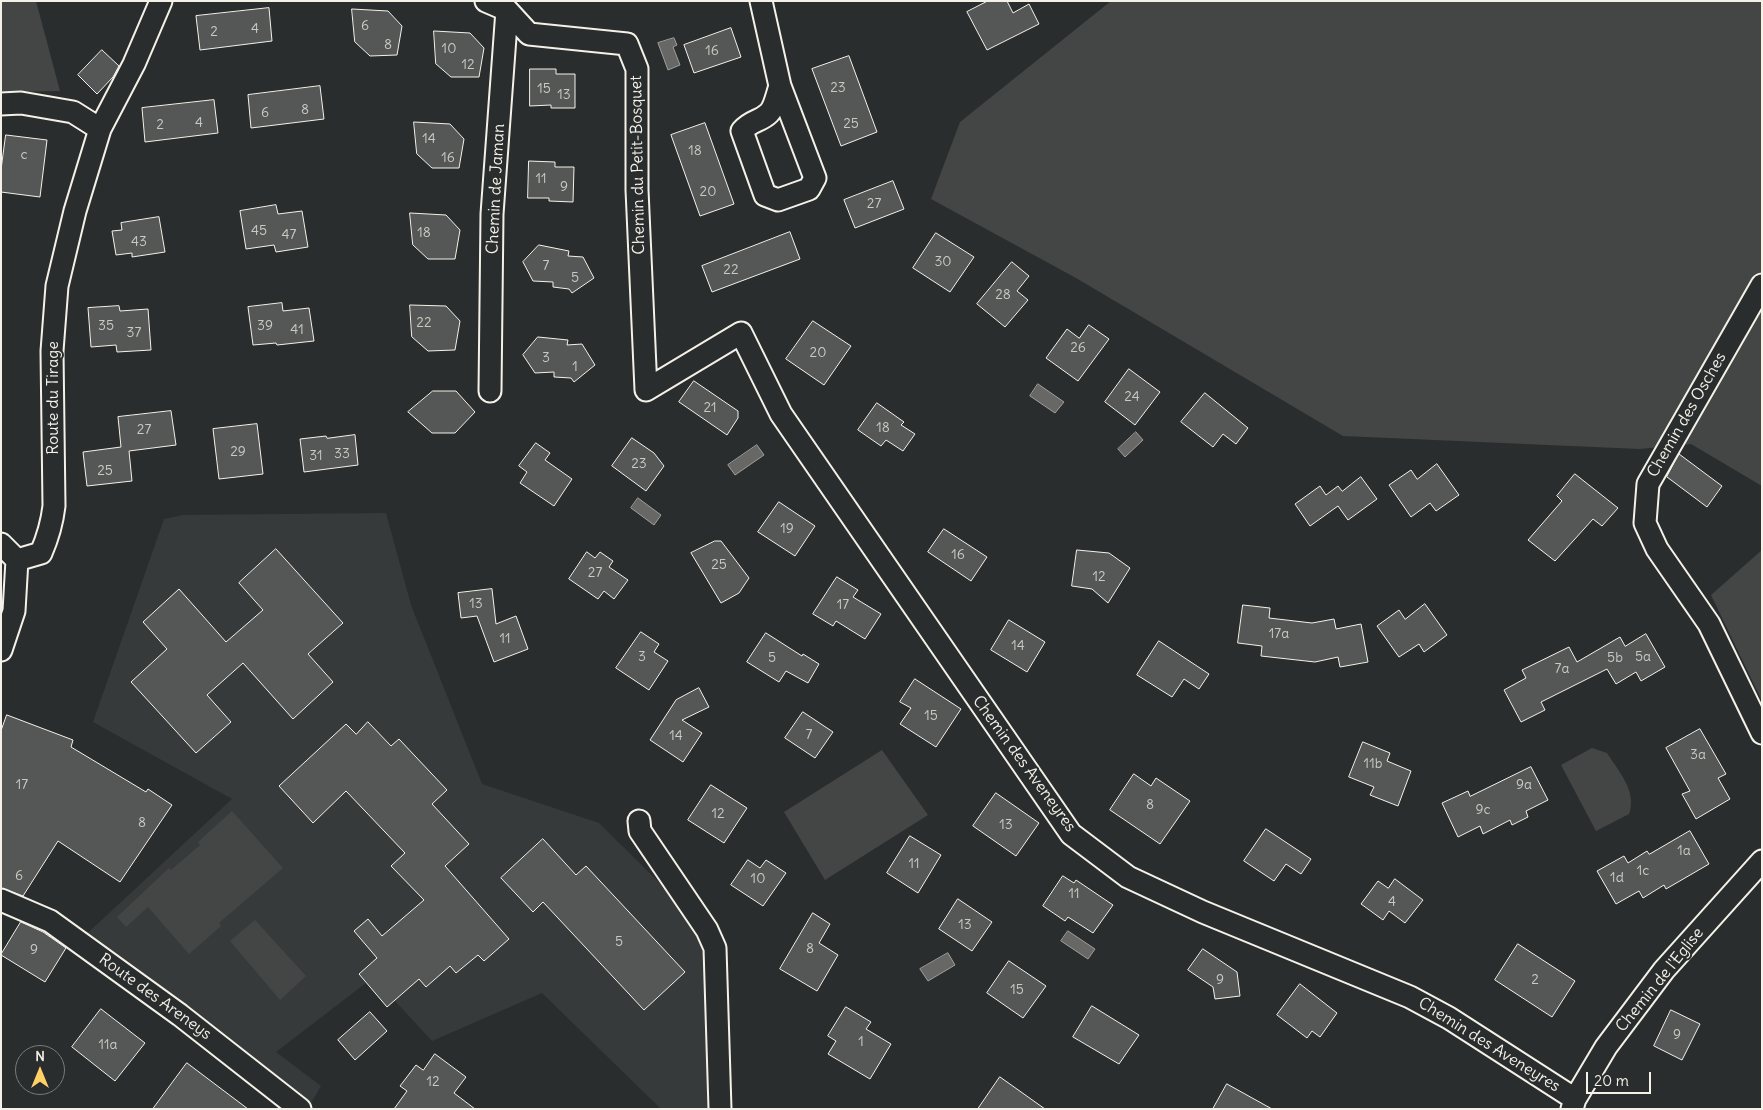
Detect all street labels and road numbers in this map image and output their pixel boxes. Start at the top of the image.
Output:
street label: Chemin du Petit-Bosquet [627,75,649,255]
street label: Chemin de Jaman [483,123,509,255]
street label: Route du Tirage [43,341,63,455]
street label: Chemin des Osches [1643,349,1731,481]
street label: Chemin des Aveneyres [968,692,1080,836]
street label: Chemin de l'Eglise [1612,924,1708,1036]
street label: Route des Areneys [95,950,215,1044]
street label: Chemin des Aveneyres [1415,994,1563,1096]

